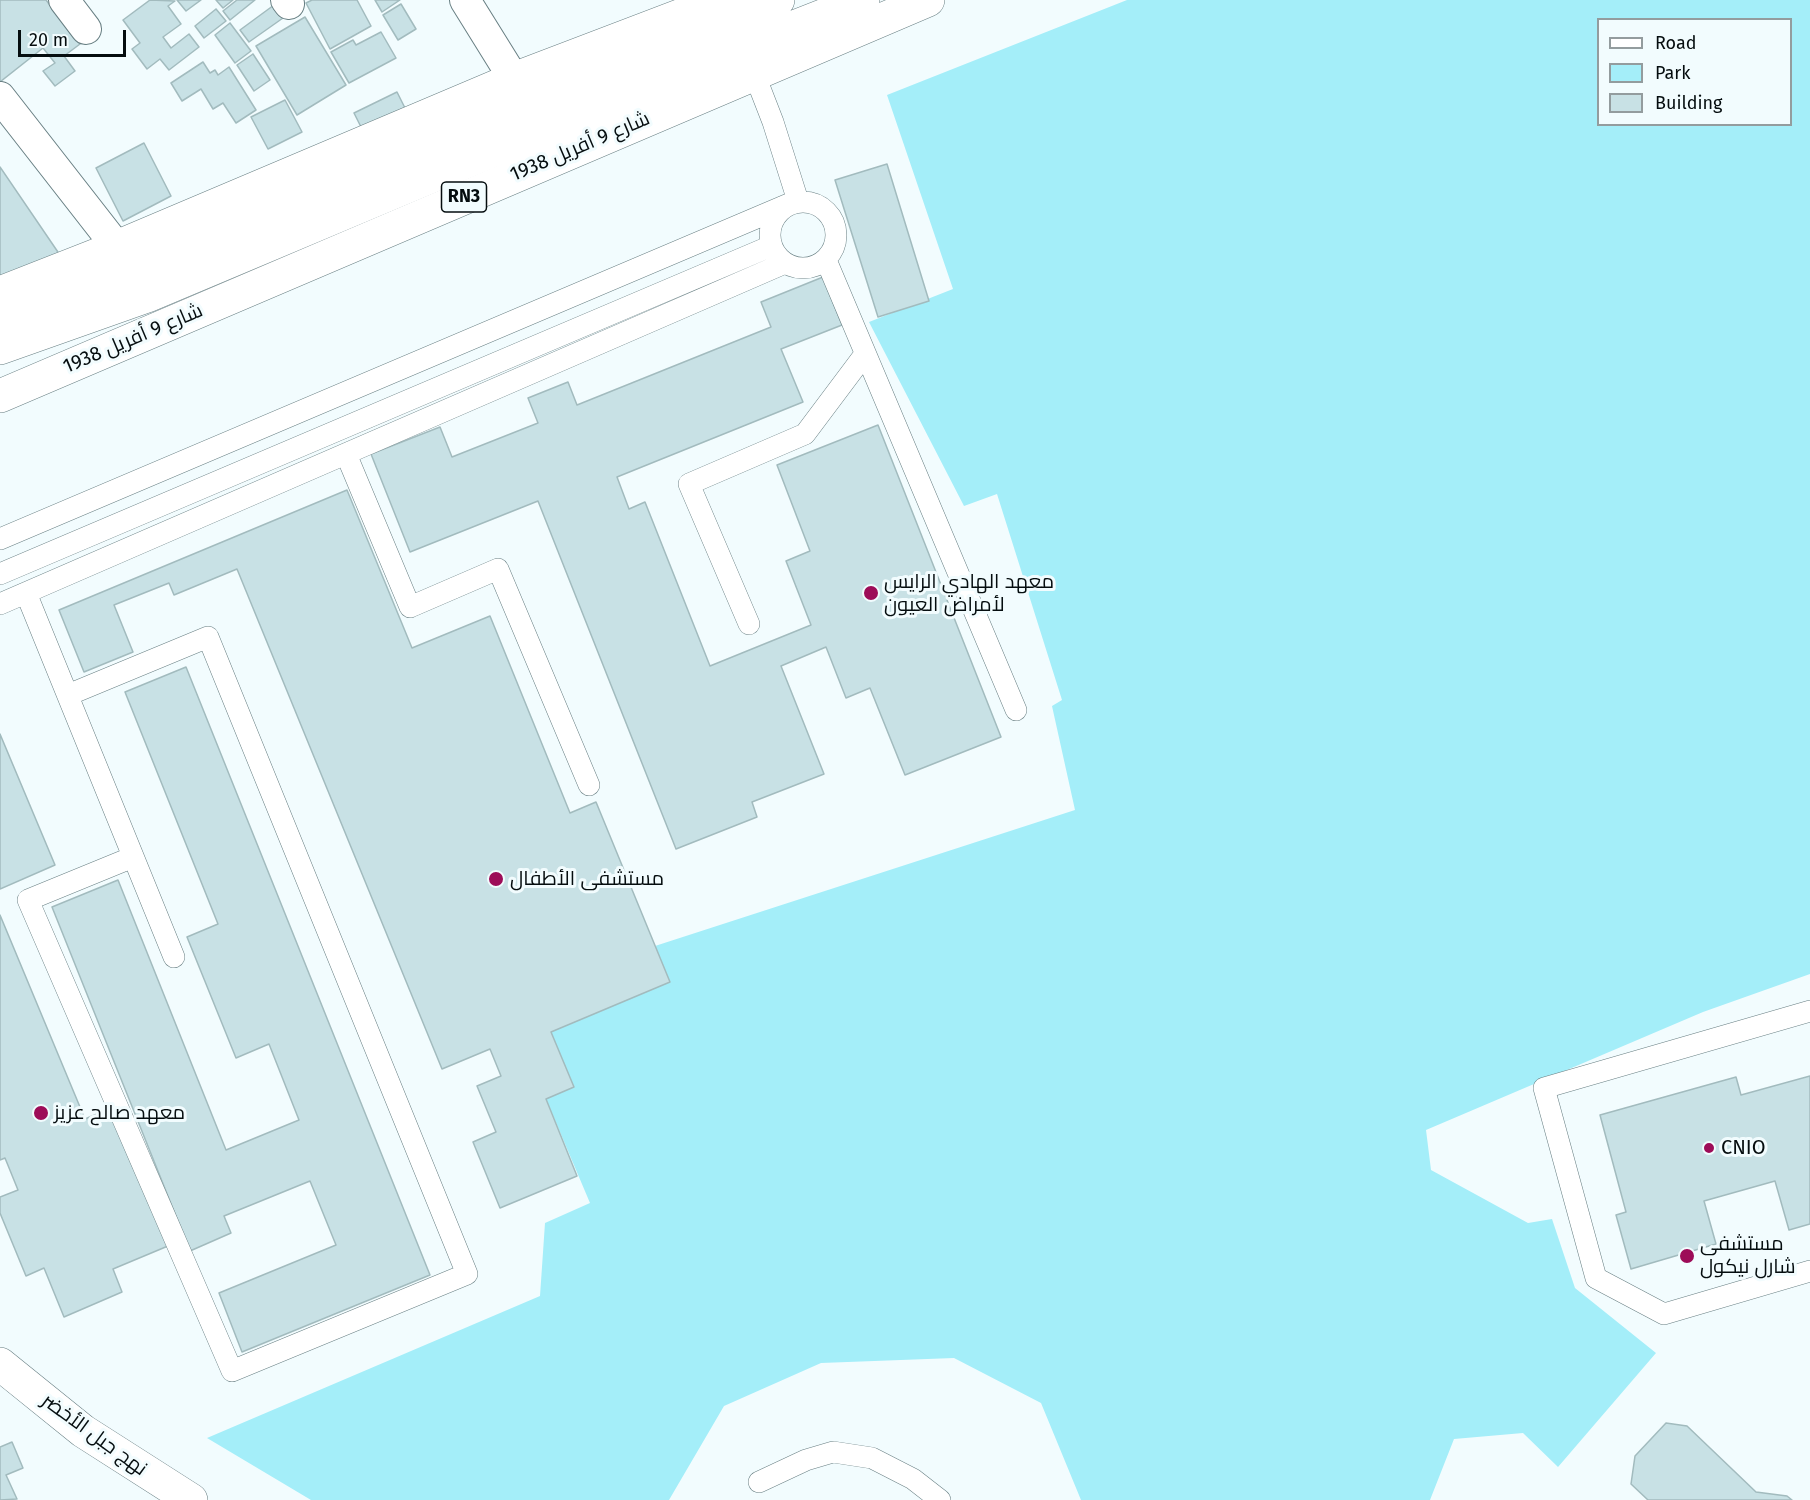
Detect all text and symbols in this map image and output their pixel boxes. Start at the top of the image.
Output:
scale bar [21,18,129,56]
legend [1597,18,1792,126]
text: 20 m [29,29,68,51]
text: Road [1655,32,1697,54]
text: Park [1655,62,1690,84]
text: Building [1655,92,1722,114]
street label: شارع 9 أفريل 1938 [507,107,653,187]
road number: RN3 [442,182,486,212]
street label: شارع 9 أفريل 1938 [60,299,206,379]
place label: معهد الهادي الرايس لأمراض العيون [884,570,1054,617]
marker: معهد الهادي الرايس لأمراض العيون [862,584,880,602]
place label: مستشفى الأطفال [510,867,664,891]
marker: مستشفى الأطفال [487,870,505,888]
place label: معهد صالح عزيز [54,1101,185,1125]
marker: معهد صالح عزيز [32,1104,50,1122]
place label: CNIO [1721,1136,1766,1160]
marker: CNIO [1702,1141,1716,1155]
place label: مستشفى شارل نيكول [1700,1232,1796,1279]
marker: مستشفى شارل نيكول [1678,1247,1696,1265]
street label: نهج جبل الأخضر [37,1389,151,1481]

